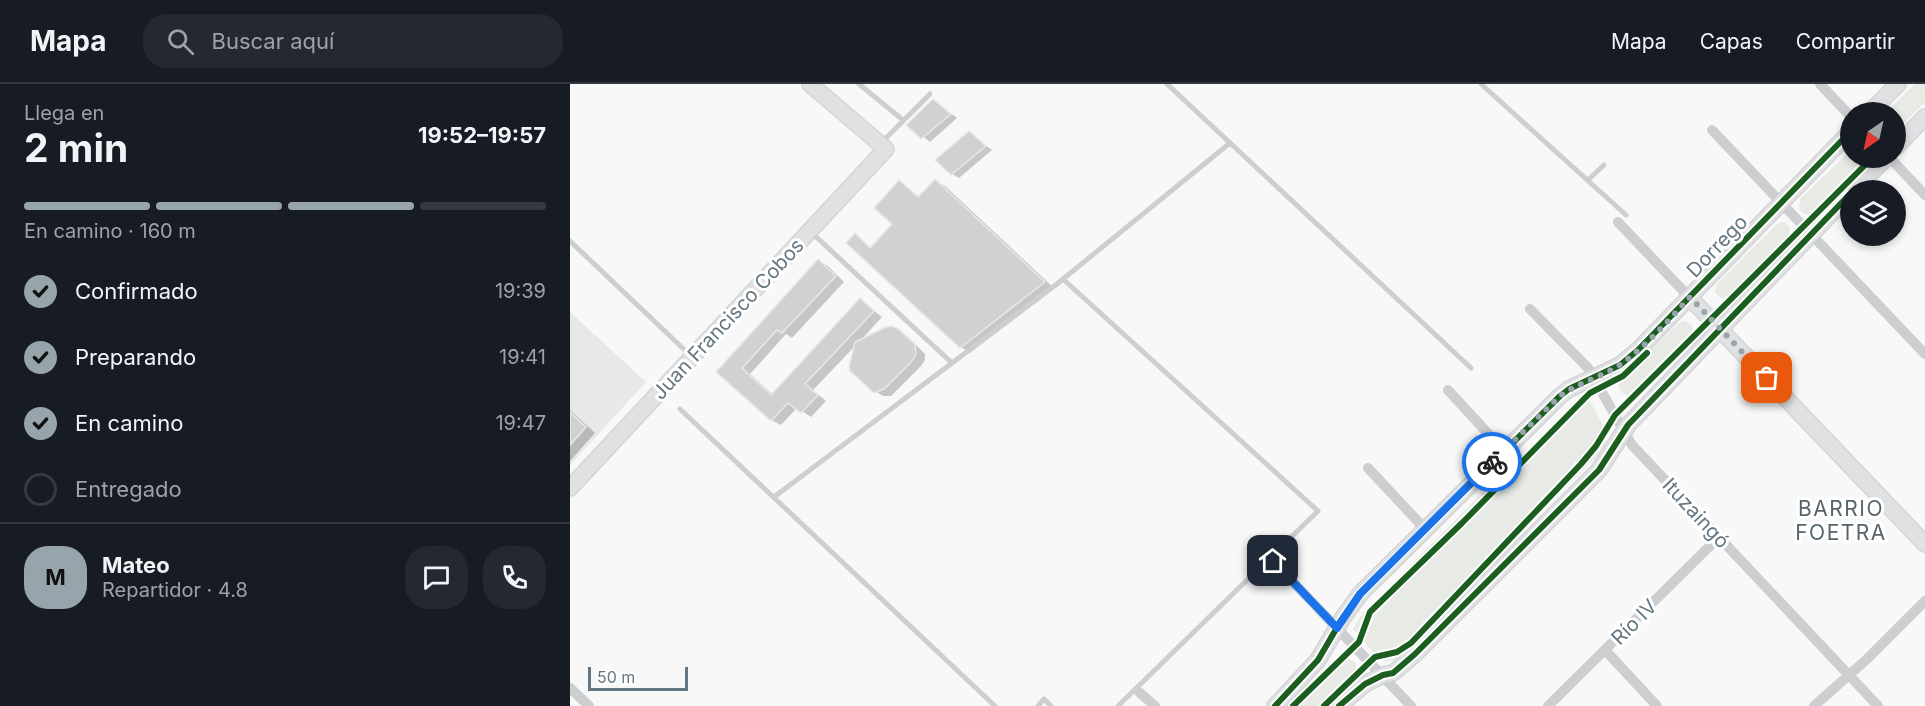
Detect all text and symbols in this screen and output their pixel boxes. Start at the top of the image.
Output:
search box [143,14,563,68]
text: Mapa [30,24,107,58]
icon: search [164,25,197,58]
text: Buscar aquí [212,28,334,54]
text: Mapa [1611,29,1667,54]
text: Capas [1700,29,1763,54]
text: Compartir [1796,29,1895,54]
text: Llega en [24,101,104,125]
north arrow [1840,102,1906,168]
map controls [1840,102,1906,246]
text: 19:52–19:57 [418,122,546,148]
text: 2 min [24,124,128,171]
button: layers [1840,180,1906,246]
street label: Dorrego [1681,210,1753,282]
text: En camino · 160 m [24,219,196,243]
street label: Juan Francisco Cobos [647,234,809,404]
icon: check [24,275,57,308]
text: Confirmado [75,278,198,304]
text: 19:39 [495,279,546,303]
icon: check [24,341,57,374]
text: Preparando [75,344,196,370]
text: 19:41 [499,345,546,369]
pin [1741,352,1792,403]
icon: bag [1750,361,1783,394]
icon: check [24,407,57,440]
text: En camino [75,410,183,436]
text: 19:47 [495,411,546,435]
courier [1462,432,1522,492]
icon: bike [1476,446,1509,479]
street label: Ituzaingó [1657,473,1735,553]
text: Entregado [75,476,182,502]
district label: BARRIO FOETRA [1795,496,1887,545]
pin [1247,535,1298,586]
icon: home [1256,544,1289,577]
button: chat [405,546,468,609]
button: phone [483,546,546,609]
text: Mateo [102,552,170,578]
text: M [45,564,66,590]
text: Repartidor · 4.8 [102,578,248,602]
street label: Río IV [1606,594,1662,650]
scale bar [588,664,688,692]
text: 50 m [597,667,635,687]

